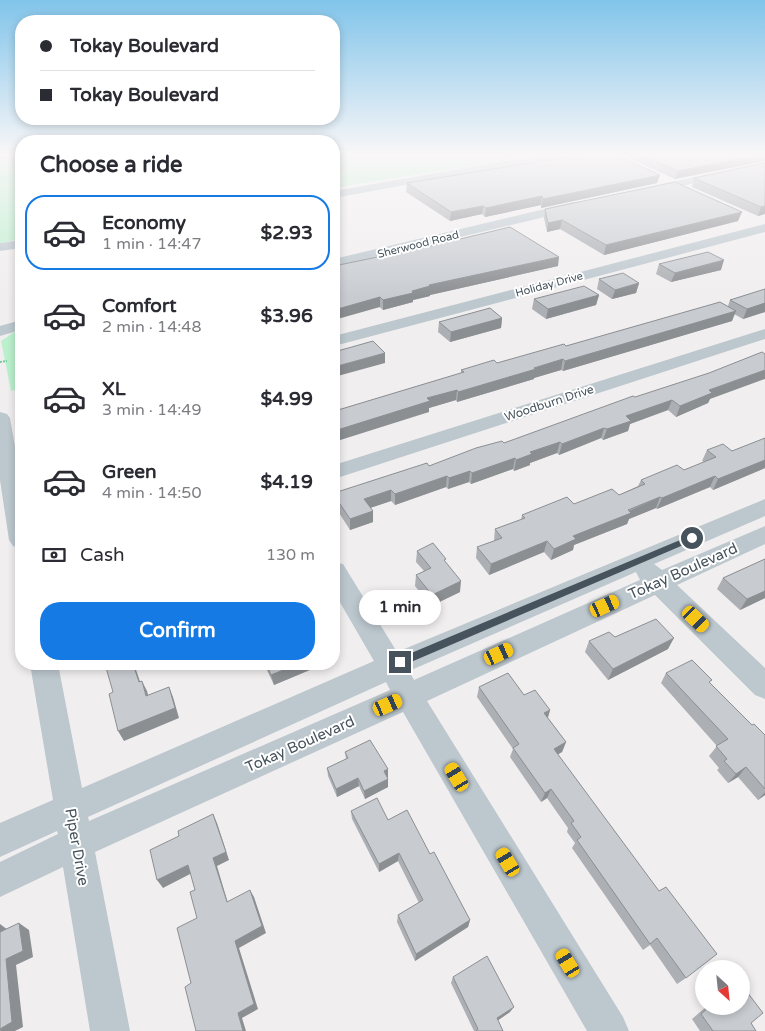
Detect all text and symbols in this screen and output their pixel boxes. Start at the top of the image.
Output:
text: Tokay Boulevard [70,35,219,57]
text: Tokay Boulevard [70,84,219,106]
text: Choose a ride [40,152,183,178]
icon: car [42,210,87,255]
text: Economy [102,212,186,234]
text: $2.93 [261,222,313,244]
street label: Sherwood Road [376,228,460,261]
text: 1 min · 14:47 [102,234,201,254]
street label: Holiday Drive [514,269,584,300]
icon: car [42,293,87,338]
text: Comfort [102,295,176,317]
text: $3.96 [261,305,313,327]
text: 2 min · 14:48 [102,317,201,337]
icon: car [42,376,87,421]
text: XL [102,378,126,400]
street label: Woodburn Drive [503,382,596,424]
text: $4.99 [261,388,313,410]
text: 3 min · 14:49 [102,400,201,420]
icon: car [42,459,87,504]
text: Green [102,461,156,483]
text: $4.19 [261,471,313,493]
text: 4 min · 14:50 [102,483,201,503]
route start [681,527,703,549]
street label: Tokay Boulevard [626,539,740,603]
icon: cash [40,541,68,569]
text: Cash [80,544,125,566]
text: 130 m [266,545,315,565]
callout: 1 min [359,590,441,624]
car [588,593,621,619]
text: 1 min [379,597,421,617]
button: Confirm [40,602,315,660]
car [679,603,712,635]
car [482,641,515,667]
route end [389,651,411,673]
car [371,692,404,718]
street label: Tokay Boulevard [243,712,357,776]
car [442,760,471,794]
street label: Piper Drive [61,807,93,887]
car [493,845,522,879]
car [553,946,582,980]
north arrow [695,960,750,1015]
map controls [695,960,750,1015]

